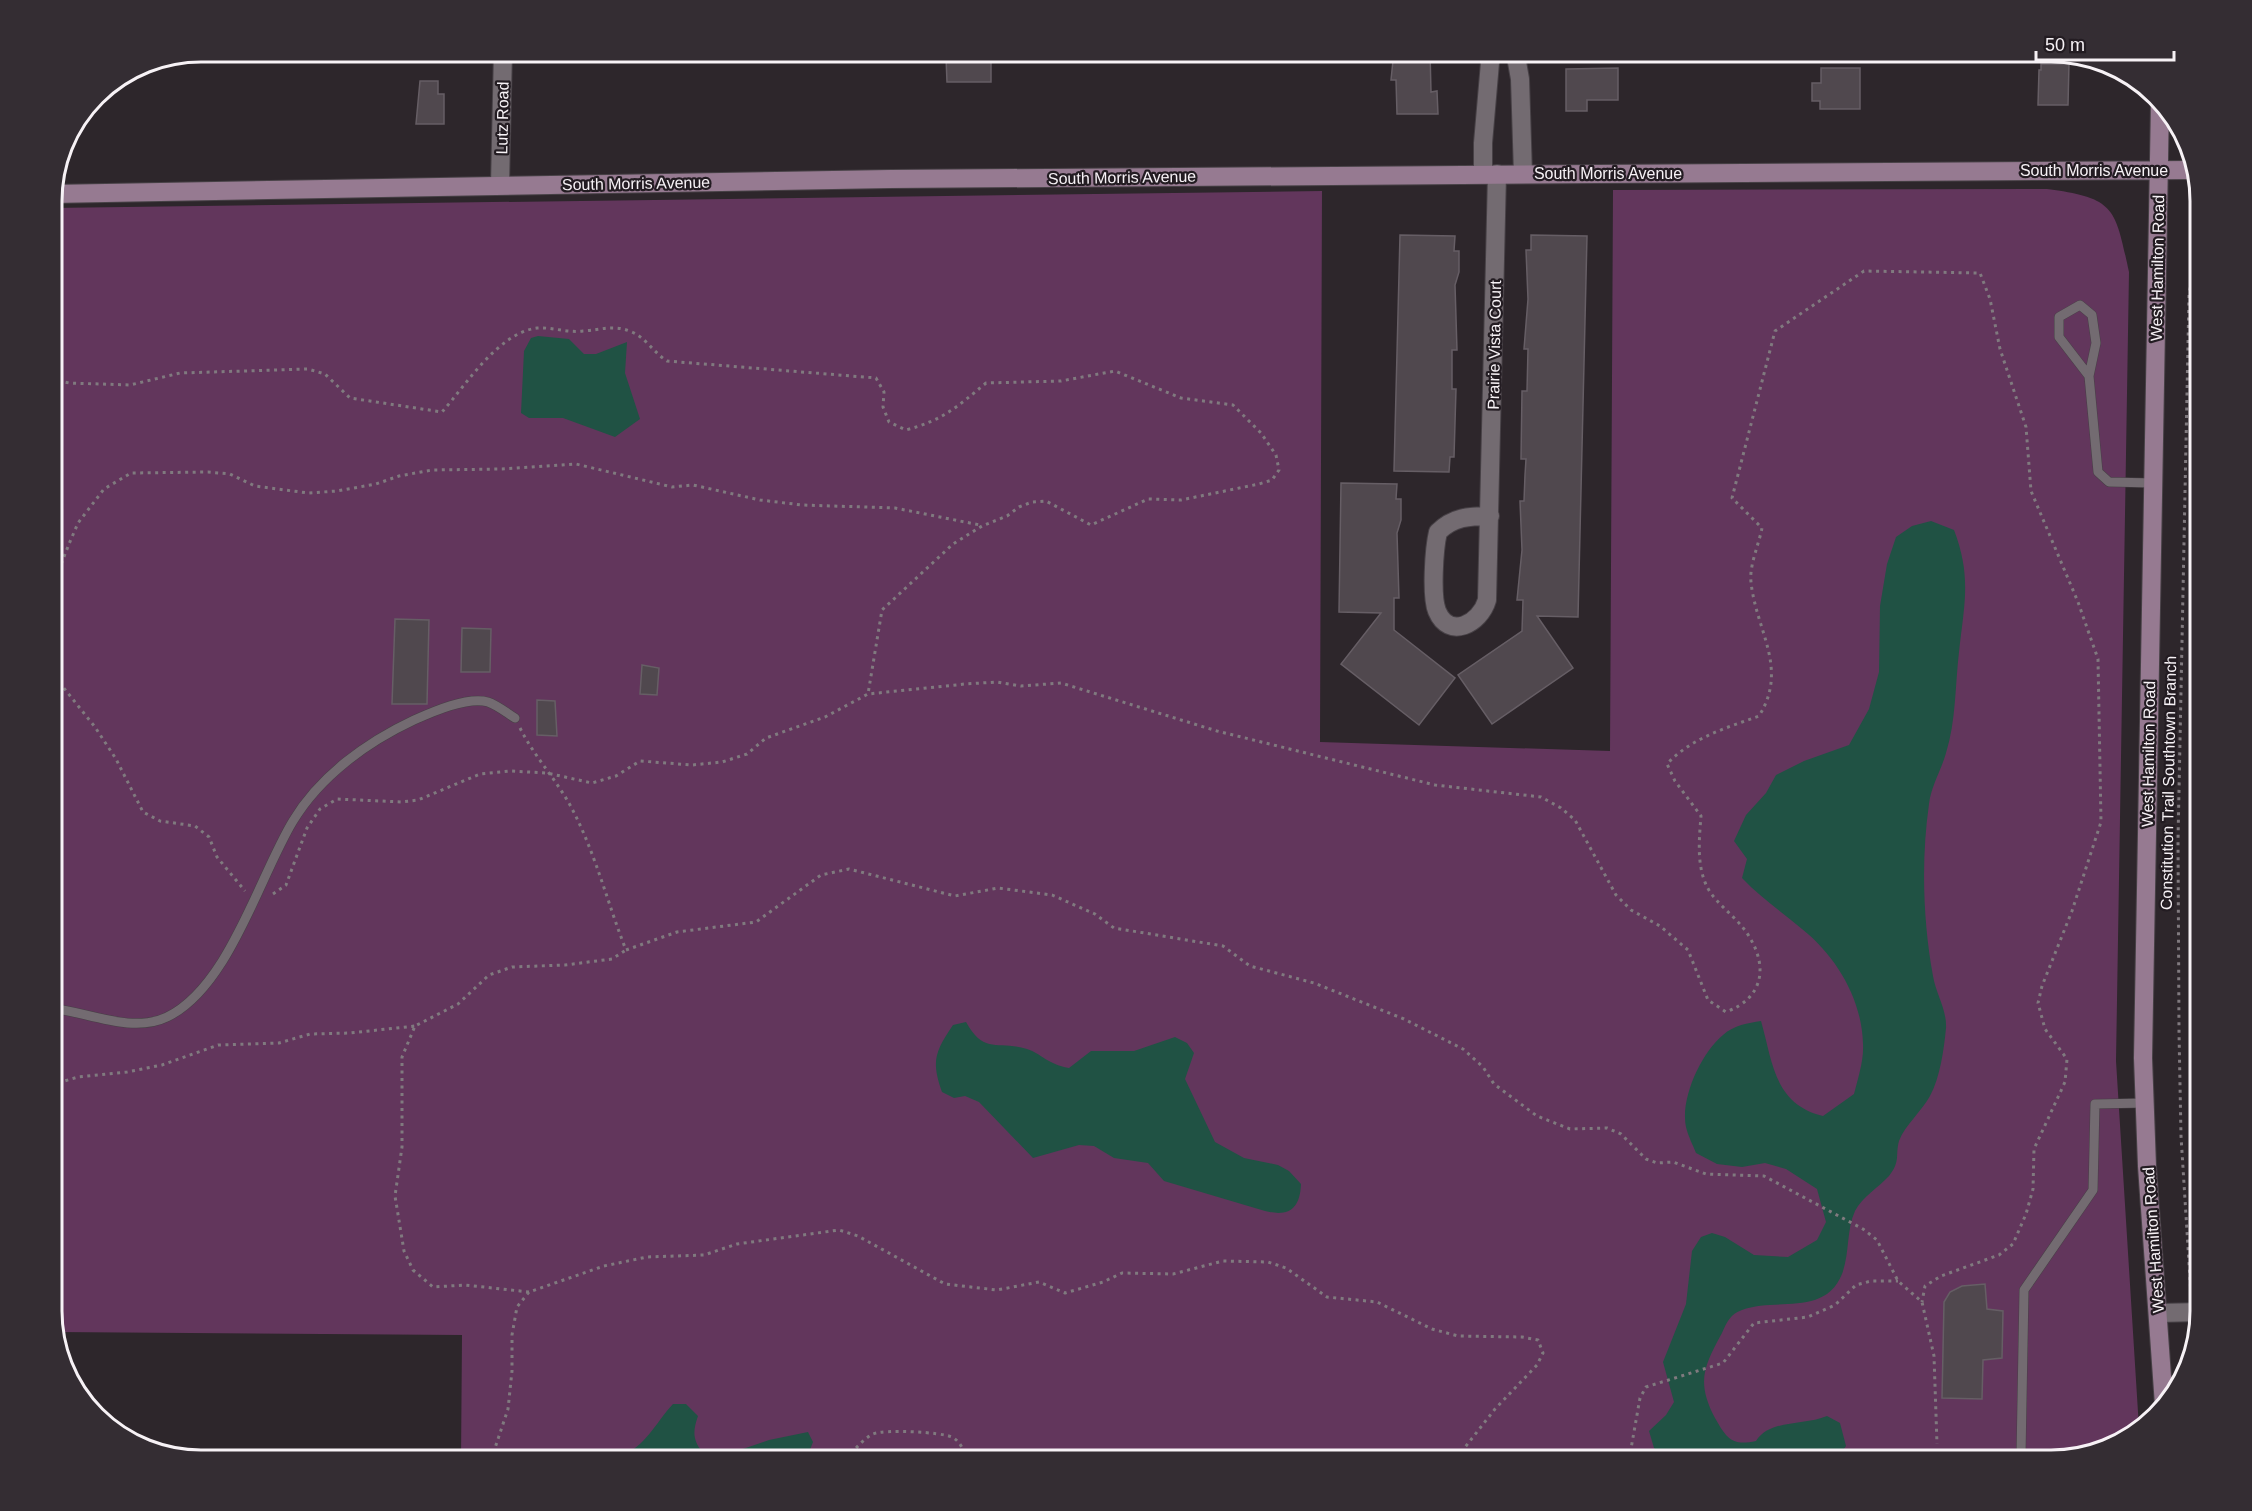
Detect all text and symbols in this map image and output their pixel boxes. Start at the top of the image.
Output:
scale bar [2036,24,2174,62]
text: 50 m [2045,35,2085,55]
street label: Lutz Road [493,81,512,155]
street label: South Morris Avenue [2020,162,2168,179]
street label: South Morris Avenue [1534,165,1682,182]
street label: South Morris Avenue [1048,168,1196,187]
street label: South Morris Avenue [562,174,710,193]
street label: West Hamilton Road [2148,195,2167,341]
street label: Prairie Vista Court [1485,280,1504,410]
street label: Constitution Trail Southtown Branch [2158,656,2179,910]
street label: West Hamilton Road [2139,681,2158,827]
street label: West Hamilton Road [2140,1166,2167,1314]

